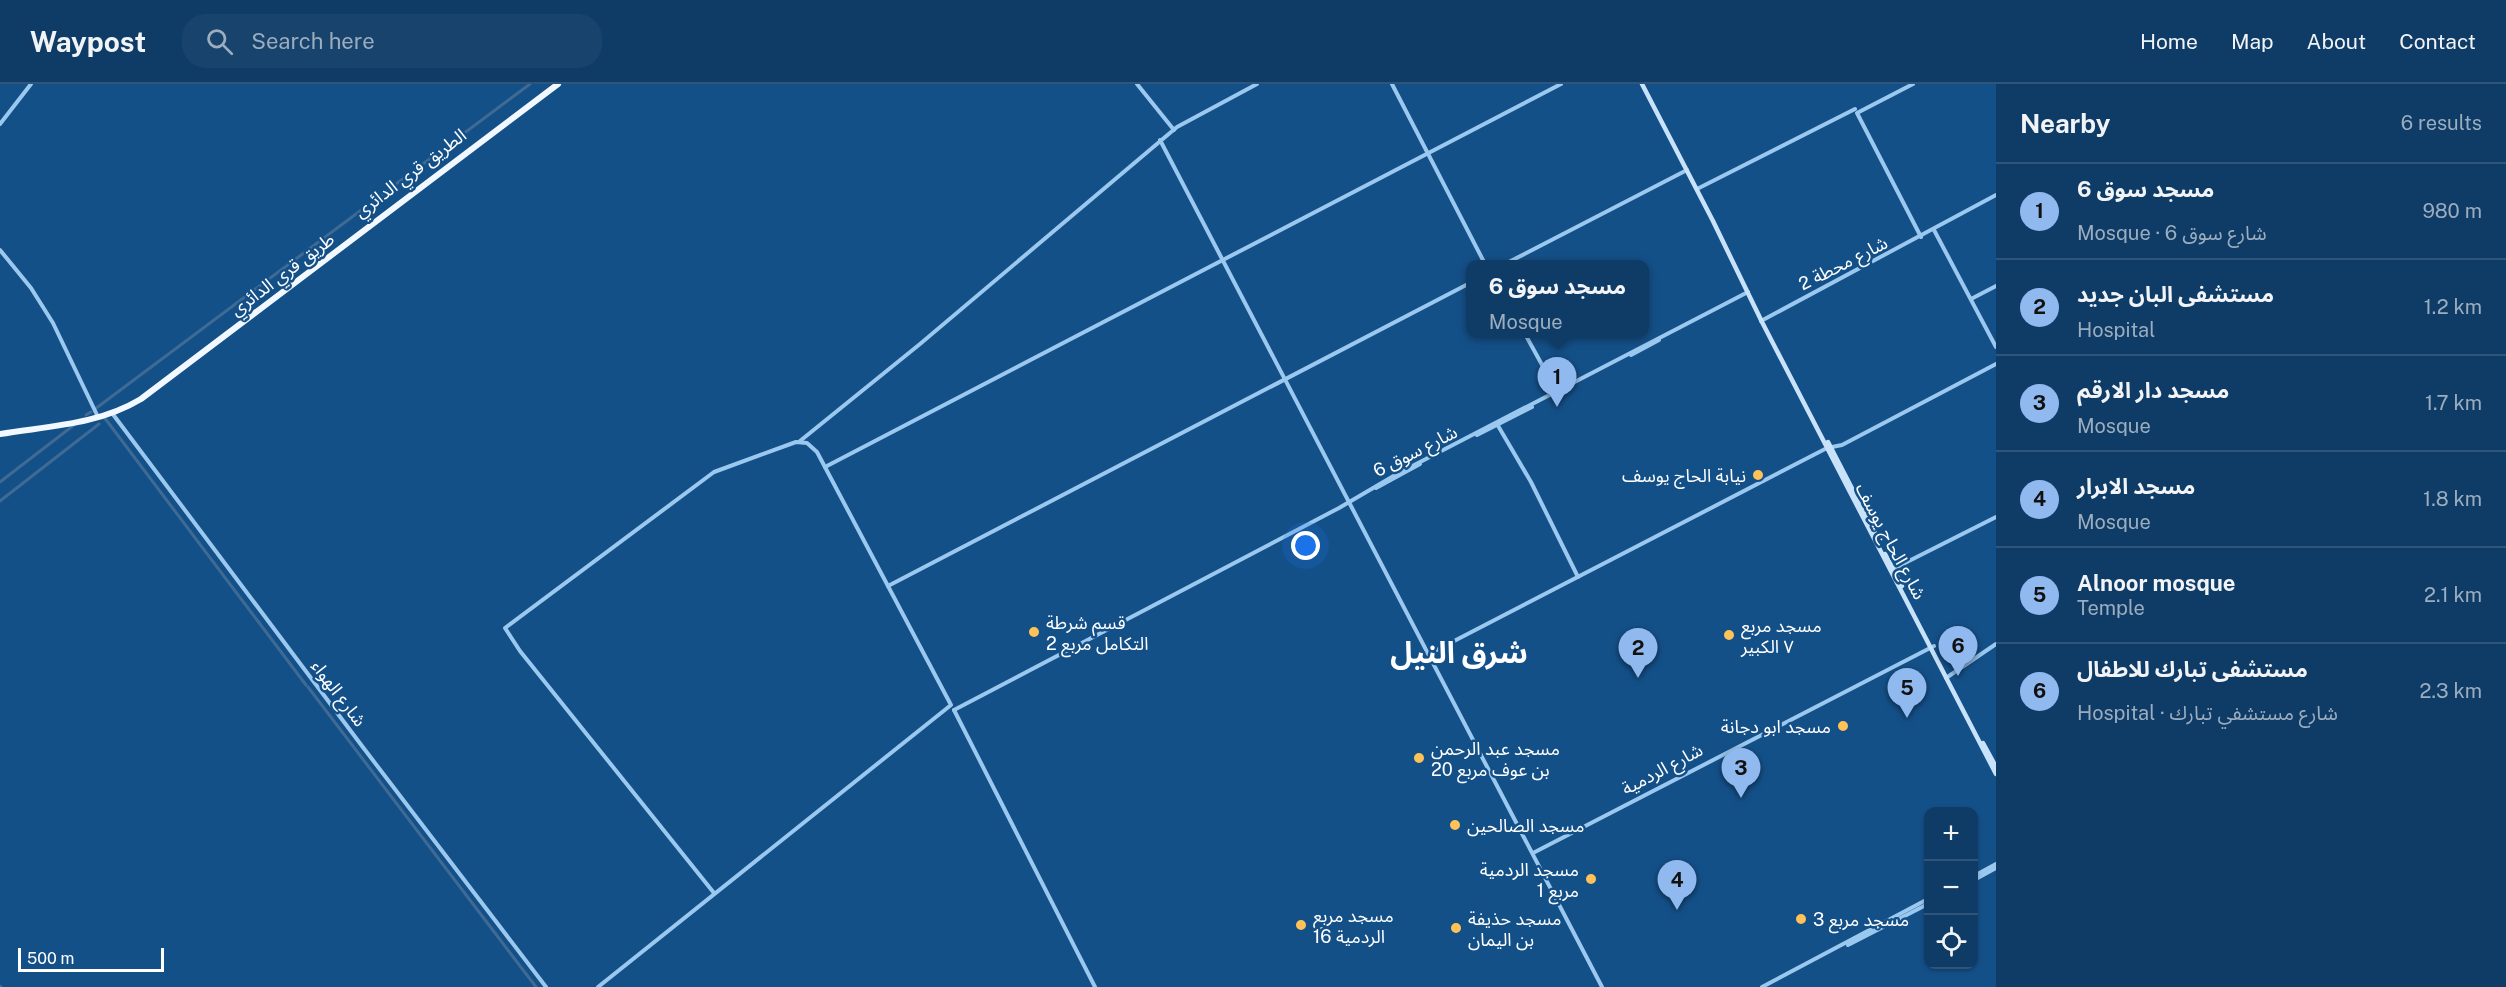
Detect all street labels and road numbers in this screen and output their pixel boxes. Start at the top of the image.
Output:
street label: الطريق قري الدائري [350,124,472,224]
street label: طريق قري الدائري [226,228,340,322]
street label: شارع محطة 2 [1795,232,1893,298]
street label: شارع سوق 6 [1369,421,1462,485]
street label: شارع الحاج يوسف [1848,479,1930,605]
street label: شارع الهواء [304,656,371,733]
street label: شارع الردمية [1618,739,1708,803]

